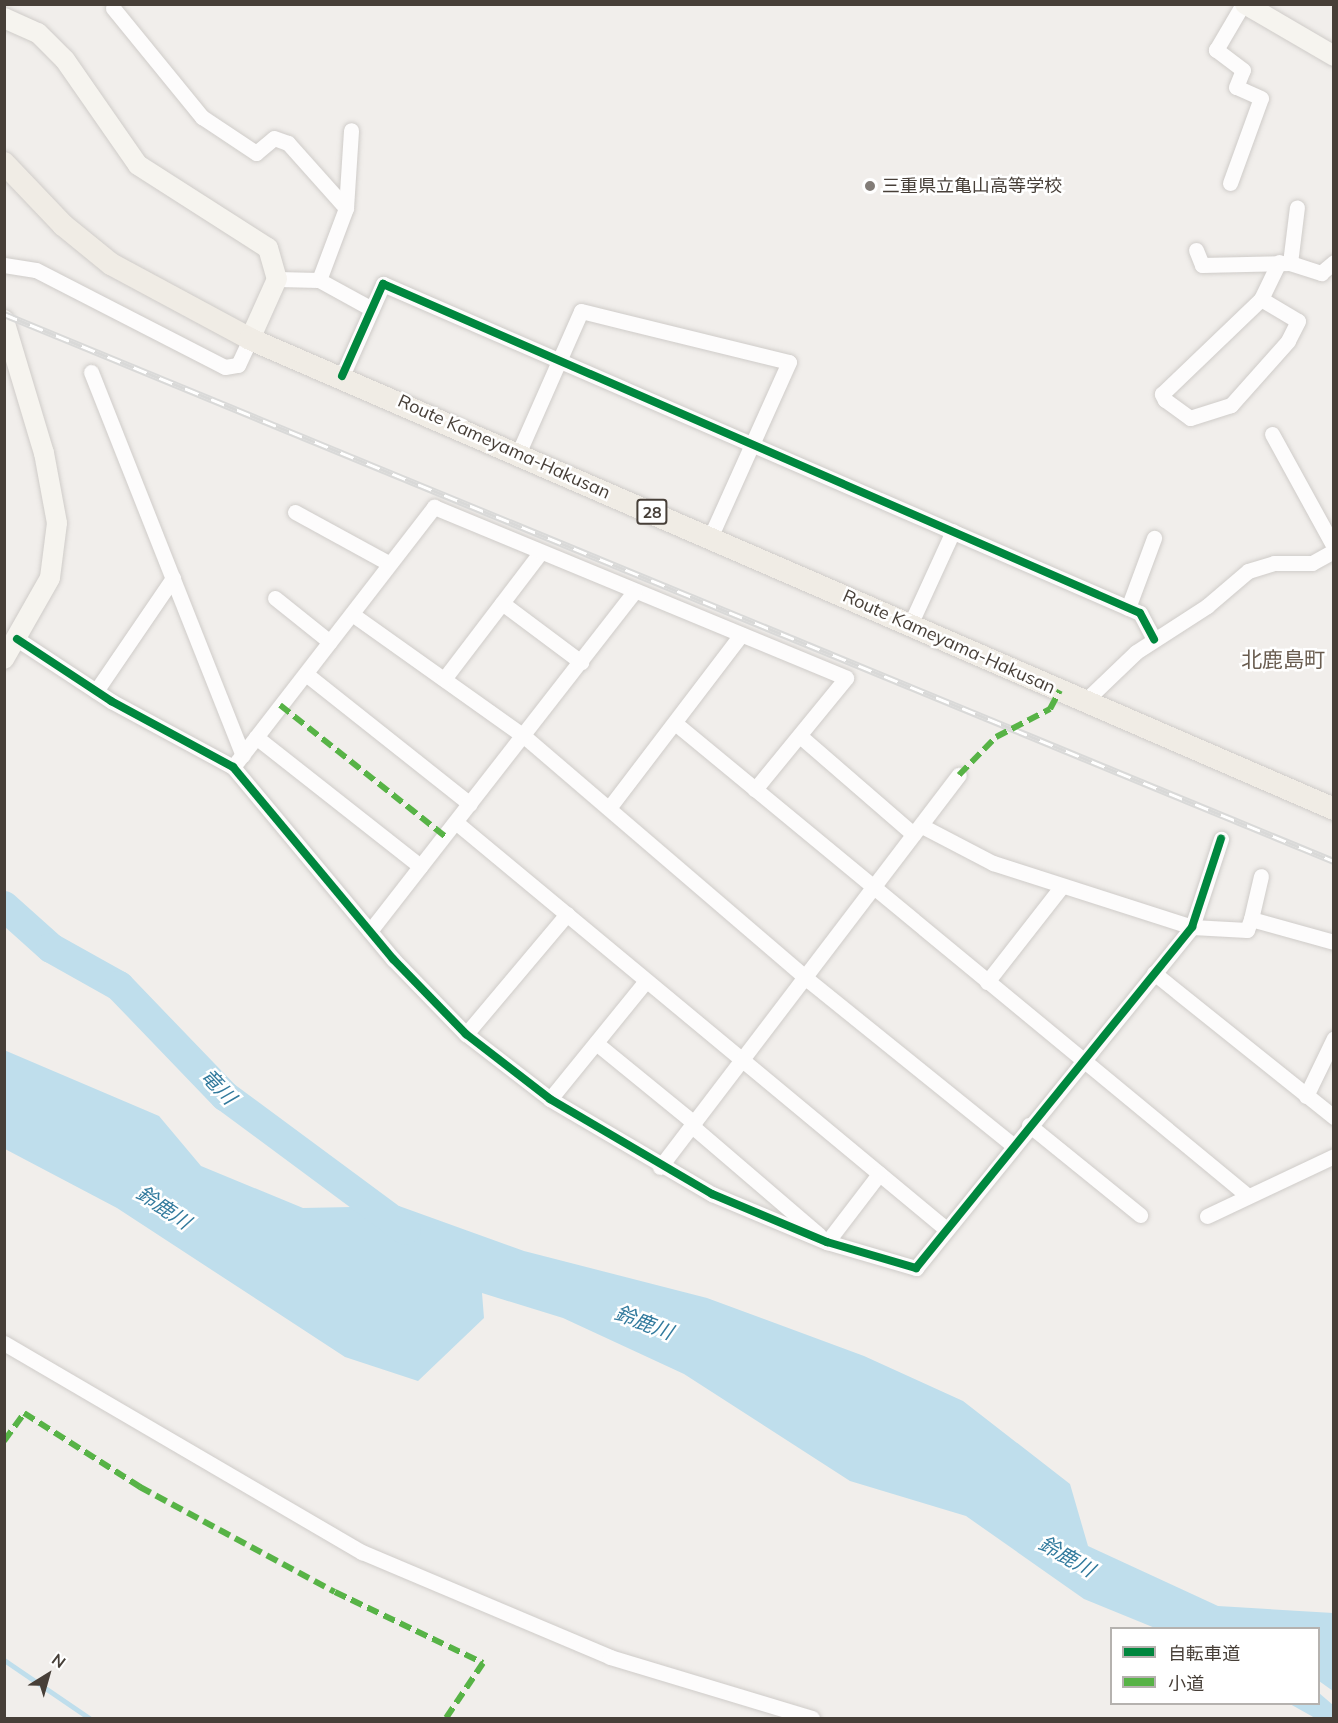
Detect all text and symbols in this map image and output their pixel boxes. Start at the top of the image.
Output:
place label: 三重県立亀山高等学校 [882,175,1062,197]
marker: 三重県立亀山高等学校 [863,179,877,193]
street label: Route Kameyama-Hakusan [394,390,614,504]
road number: 28 [636,499,668,525]
street label: Route Kameyama-Hakusan [839,585,1059,699]
district label: 北鹿島町 [1241,646,1325,672]
water label: 竜川 [196,1063,242,1109]
water label: 鈴鹿川 [132,1180,196,1234]
water label: 鈴鹿川 [612,1300,676,1344]
water label: 鈴鹿川 [1035,1531,1099,1581]
legend [1110,1627,1320,1705]
text: 自転車道 [1168,1642,1240,1665]
north arrow [18,1645,78,1705]
text: N [48,1649,70,1672]
text: 小道 [1168,1672,1204,1695]

